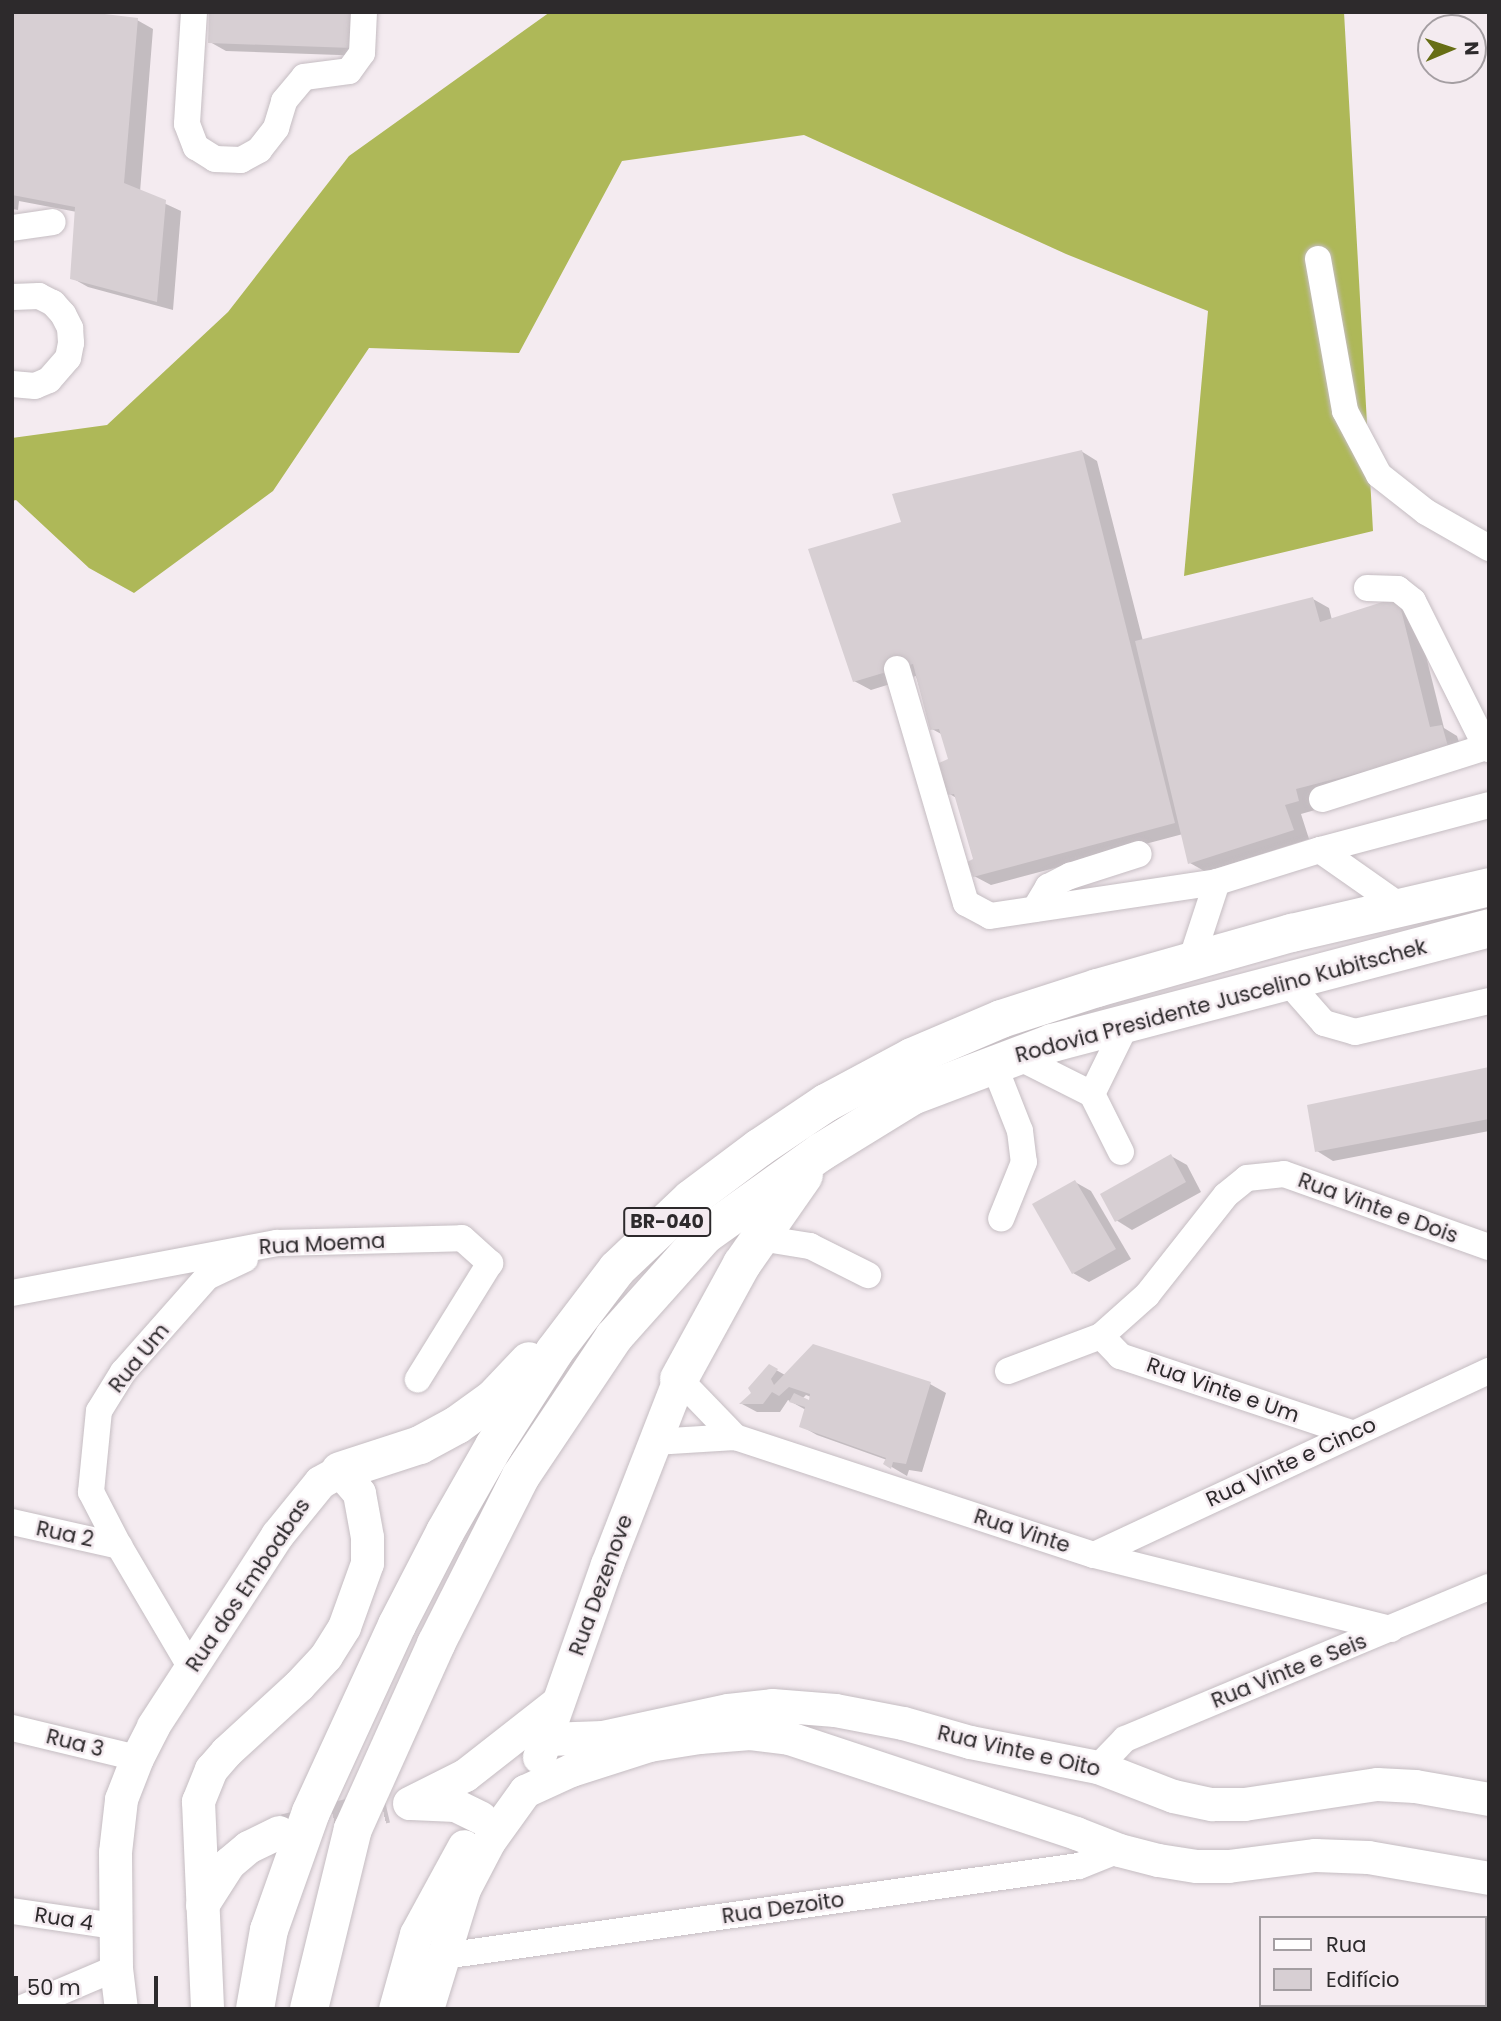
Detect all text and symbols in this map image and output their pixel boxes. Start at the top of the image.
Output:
north arrow [1417,14,1487,84]
text: N [1458,41,1485,56]
street label: Rodovia Presidente Juscelino Kubitschek [1013,934,1429,1068]
street label: Rua Vinte e Dois [1295,1167,1461,1249]
road number: BR-040 [622,1206,712,1238]
street label: Rua Moema [258,1228,386,1260]
street label: Rua Um [103,1318,175,1398]
street label: Rua Vinte e Um [1143,1352,1303,1428]
street label: Rua Vinte e Cinco [1202,1412,1380,1512]
street label: Rua dos Emboabas [181,1493,315,1677]
street label: Rua Vinte [971,1504,1073,1558]
street label: Rua Dezenove [564,1511,638,1659]
street label: Rua 2 [34,1516,96,1552]
street label: Rua Vinte e Seis [1208,1628,1370,1714]
street label: Rua Vinte e Oito [935,1720,1103,1782]
street label: Rua 3 [44,1724,106,1762]
street label: Rua Dezoito [720,1887,846,1929]
street label: Rua 4 [33,1902,95,1936]
legend [1260,1916,1487,2007]
text: Rua [1326,1930,1366,1959]
scale bar [18,1962,161,2006]
text: Edifício [1326,1965,1400,1994]
text: 50 m [27,1973,81,2002]

